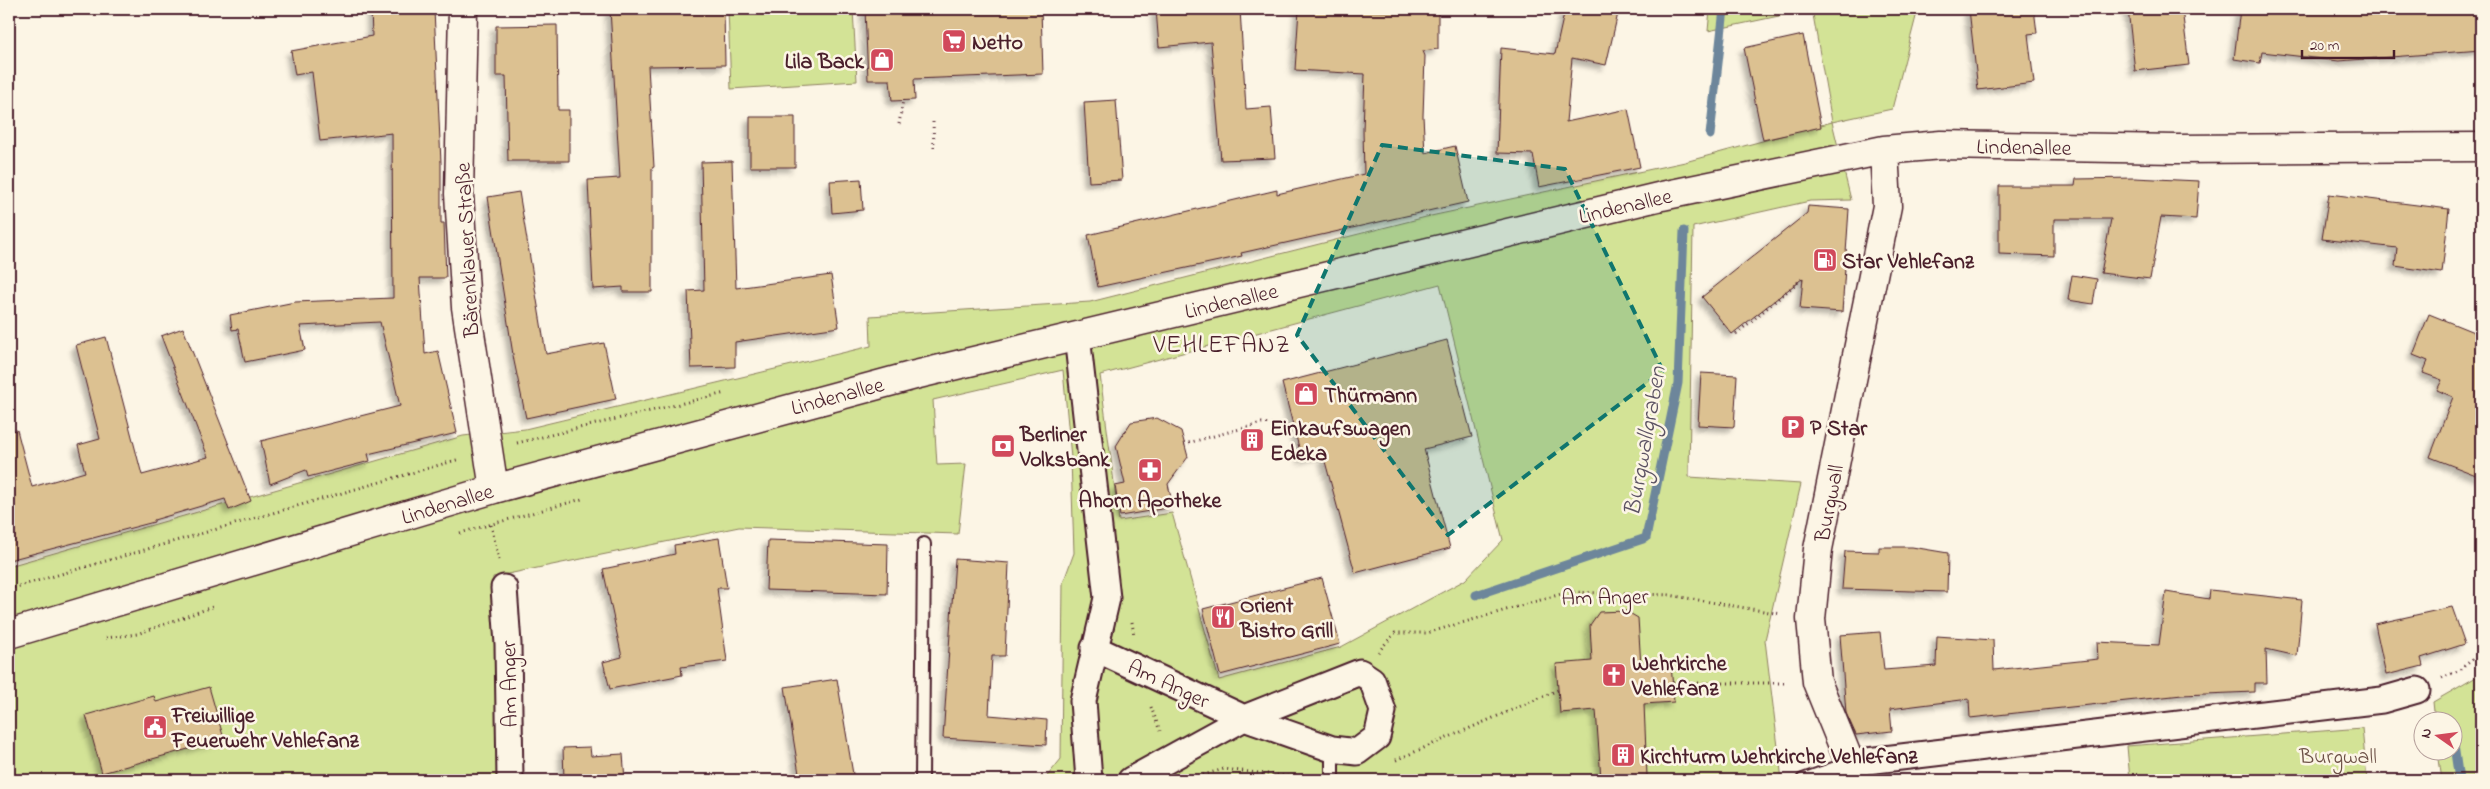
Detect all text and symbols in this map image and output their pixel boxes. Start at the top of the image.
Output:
supermarket icon: Netto [941,28,967,54]
place label: Netto [972,28,1023,60]
scale bar [2302,28,2395,60]
text: 20 m [2310,35,2340,57]
place label: Lila Back [785,47,865,79]
shop icon: Lila Back [869,47,895,73]
street label: Lindenallee [1976,132,2072,166]
street label: Bärenklauer Straße [448,162,490,339]
street label: Lindenallee [1576,182,1676,234]
fuel station icon: Star Vehlefanz [1812,247,1838,273]
place label: Star Vehlefanz [1842,247,1975,279]
street label: Lindenallee [1182,277,1282,329]
district label: VEHLEFANZ [1152,328,1291,364]
water label: Burgwallgraben [1616,363,1677,519]
street label: Lindenallee [788,370,888,426]
shop icon: Thürmann [1293,381,1319,407]
place label: Thürmann [1324,381,1417,413]
place label: Einkaufswagen Edeka [1270,414,1411,471]
parking icon: P Star [1780,414,1806,440]
place label: P Star [1810,414,1868,446]
place label: Berliner Volksbank [1019,420,1111,477]
building icon: Einkaufswagen Edeka [1239,427,1265,453]
bank icon: Berliner Volksbank [990,433,1016,459]
pharmacy icon: Ahorn Apotheke [1137,457,1163,483]
street label: Burgwall [1808,462,1855,546]
street label: Lindenallee [398,477,498,535]
place label: Ahorn Apotheke [1079,486,1223,518]
street label: Am Anger [1561,582,1649,617]
place label: Orient Bistro Grill [1239,591,1333,648]
restaurant icon: Orient Bistro Grill [1210,604,1236,630]
street label: Am Anger [494,640,529,728]
place label: Wehrkirche Vehlefanz [1631,649,1728,706]
street label: Am Anger [1121,653,1214,720]
church icon: Wehrkirche Vehlefanz [1601,662,1627,688]
place label: Freiwillige Feuerwehr Vehlefanz [171,701,359,758]
north arrow [2412,712,2462,762]
public building icon: Freiwillige Feuerwehr Vehlefanz [142,714,168,740]
text: N [2416,726,2438,740]
building icon: Kirchturm Wehrkirche Vehlefanz [1610,742,1636,768]
place label: Kirchturm Wehrkirche Vehlefanz [1640,742,1918,774]
park label: Burgwall [2298,742,2377,775]

